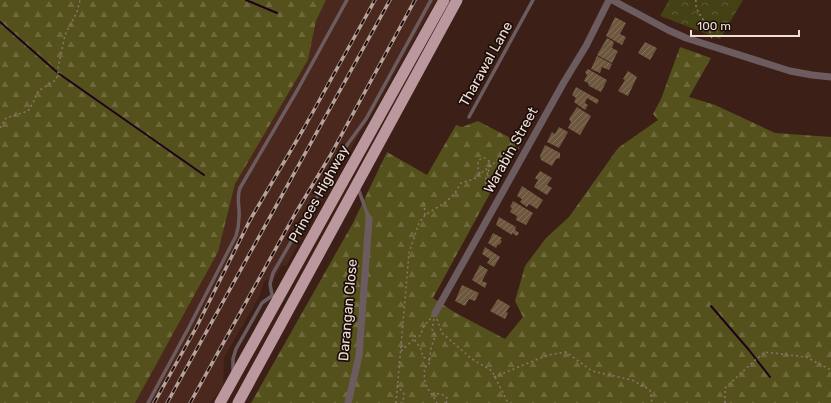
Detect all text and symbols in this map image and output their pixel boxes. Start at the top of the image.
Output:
scale bar [691,12,799,38]
street label: Tharawal Lane [456,18,516,109]
text: 100 m [697,19,731,33]
street label: Warabin Street [480,104,542,196]
street label: Princes Highway [285,142,353,246]
street label: Darangan Close [335,258,361,362]

